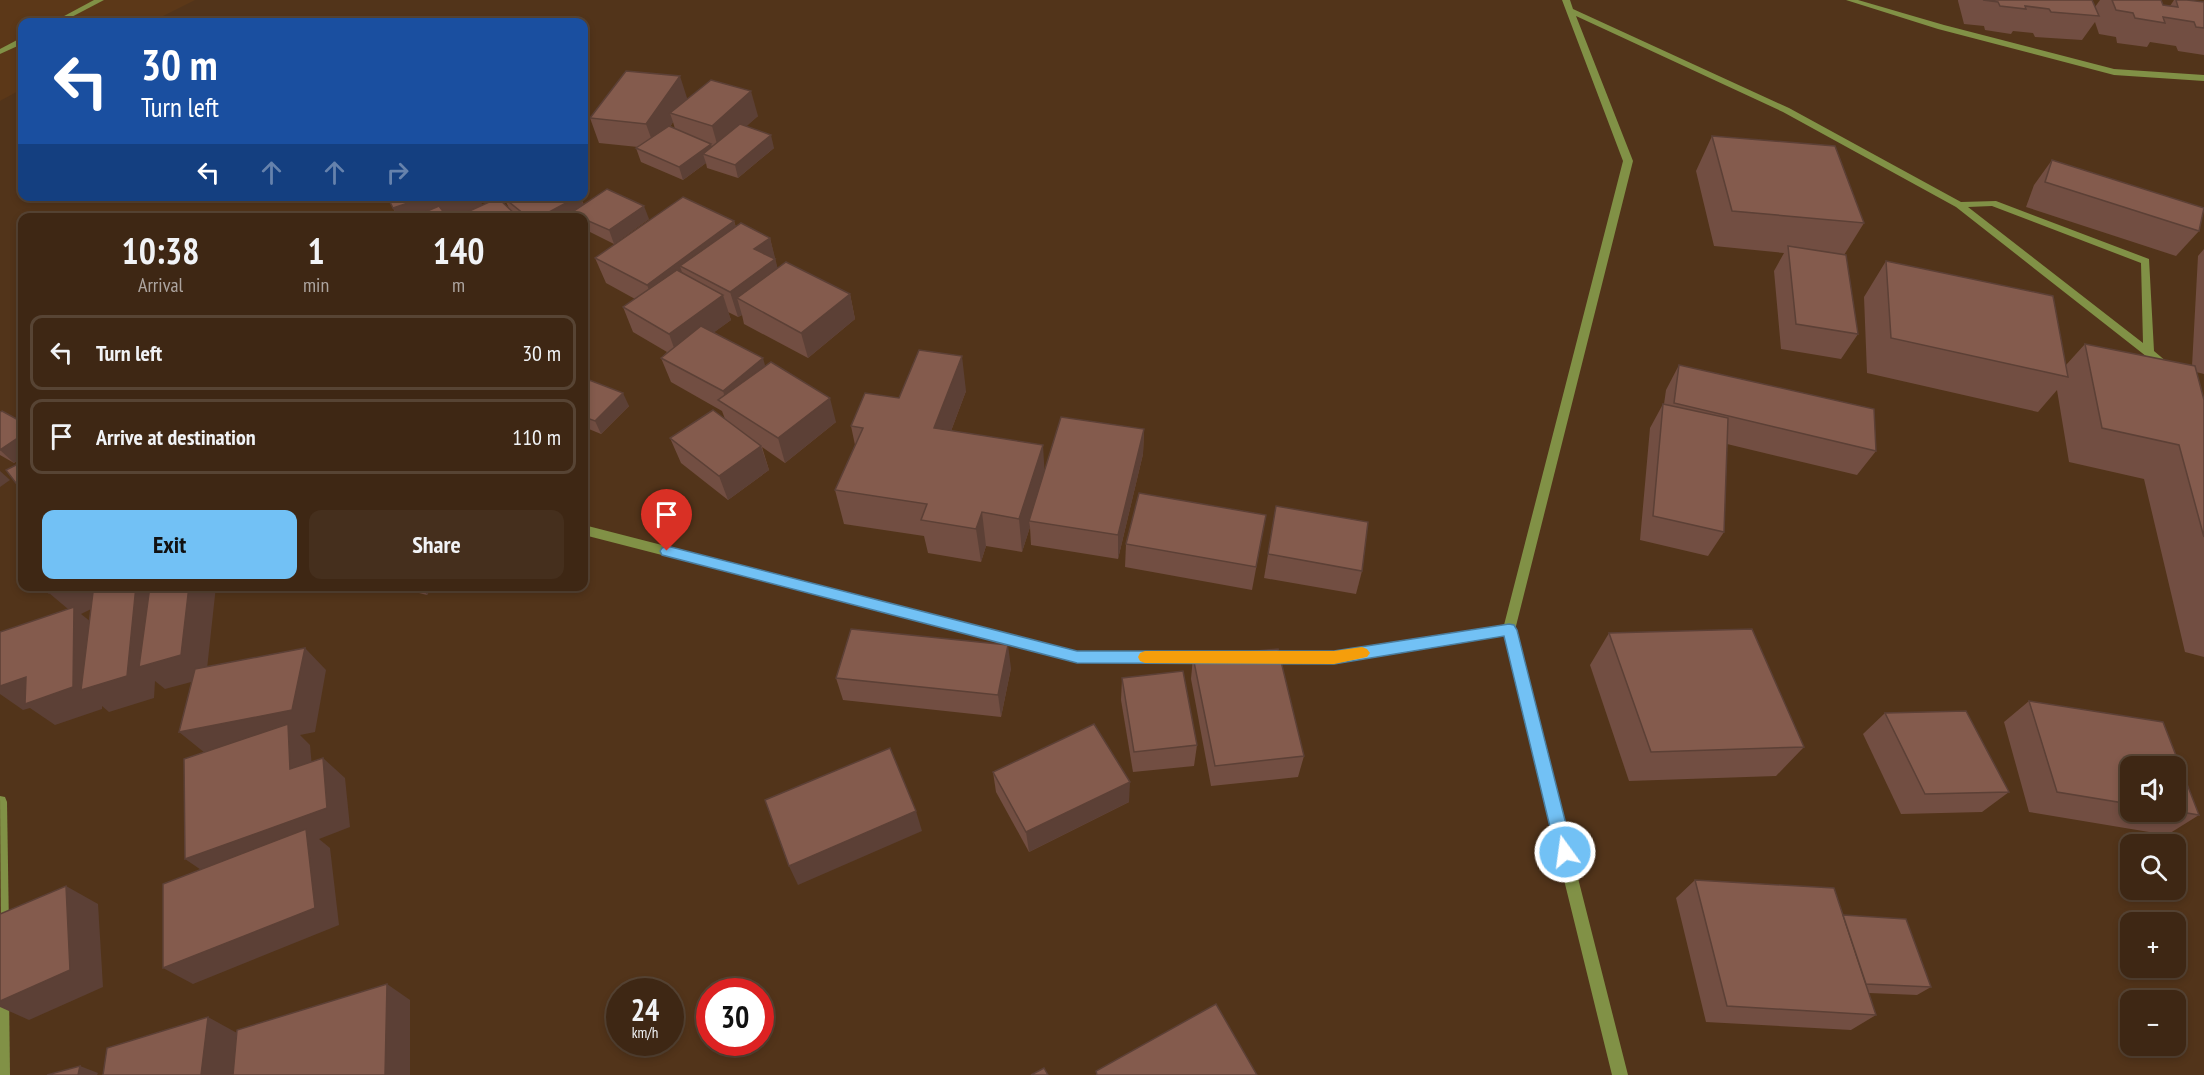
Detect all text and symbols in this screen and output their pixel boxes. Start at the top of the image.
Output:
text: 30 m [141,37,218,92]
icon: left [42,42,120,120]
text: Turn left [141,90,219,124]
icon: left [192,156,225,189]
icon: ahead [255,156,288,189]
icon: ahead [318,156,351,189]
icon: right [381,156,414,189]
text: 10:38 [122,227,199,274]
text: 1 [307,227,325,274]
text: 140 [433,227,484,274]
text: Arrival [138,272,183,298]
text: min [303,272,329,298]
text: m [452,272,465,298]
icon: left [45,336,78,369]
text: Turn left [96,339,162,367]
text: 30 m [522,339,561,367]
icon: arrive [45,420,78,453]
text: Arrive at destination [96,423,256,451]
text: 110 m [512,423,561,451]
pin [641,489,692,551]
icon: arrive [650,498,683,531]
button: Exit [42,510,297,579]
button: Share [309,510,564,579]
map controls [2120,756,2186,1056]
button: sound [2120,756,2186,822]
position arrow [1533,820,1597,884]
button: search [2120,834,2186,900]
button: + [2120,912,2186,978]
speed limit sign: 30 [696,978,774,1056]
text: 24 [631,990,659,1029]
button: − [2120,990,2186,1056]
text: km/h [632,1023,658,1042]

